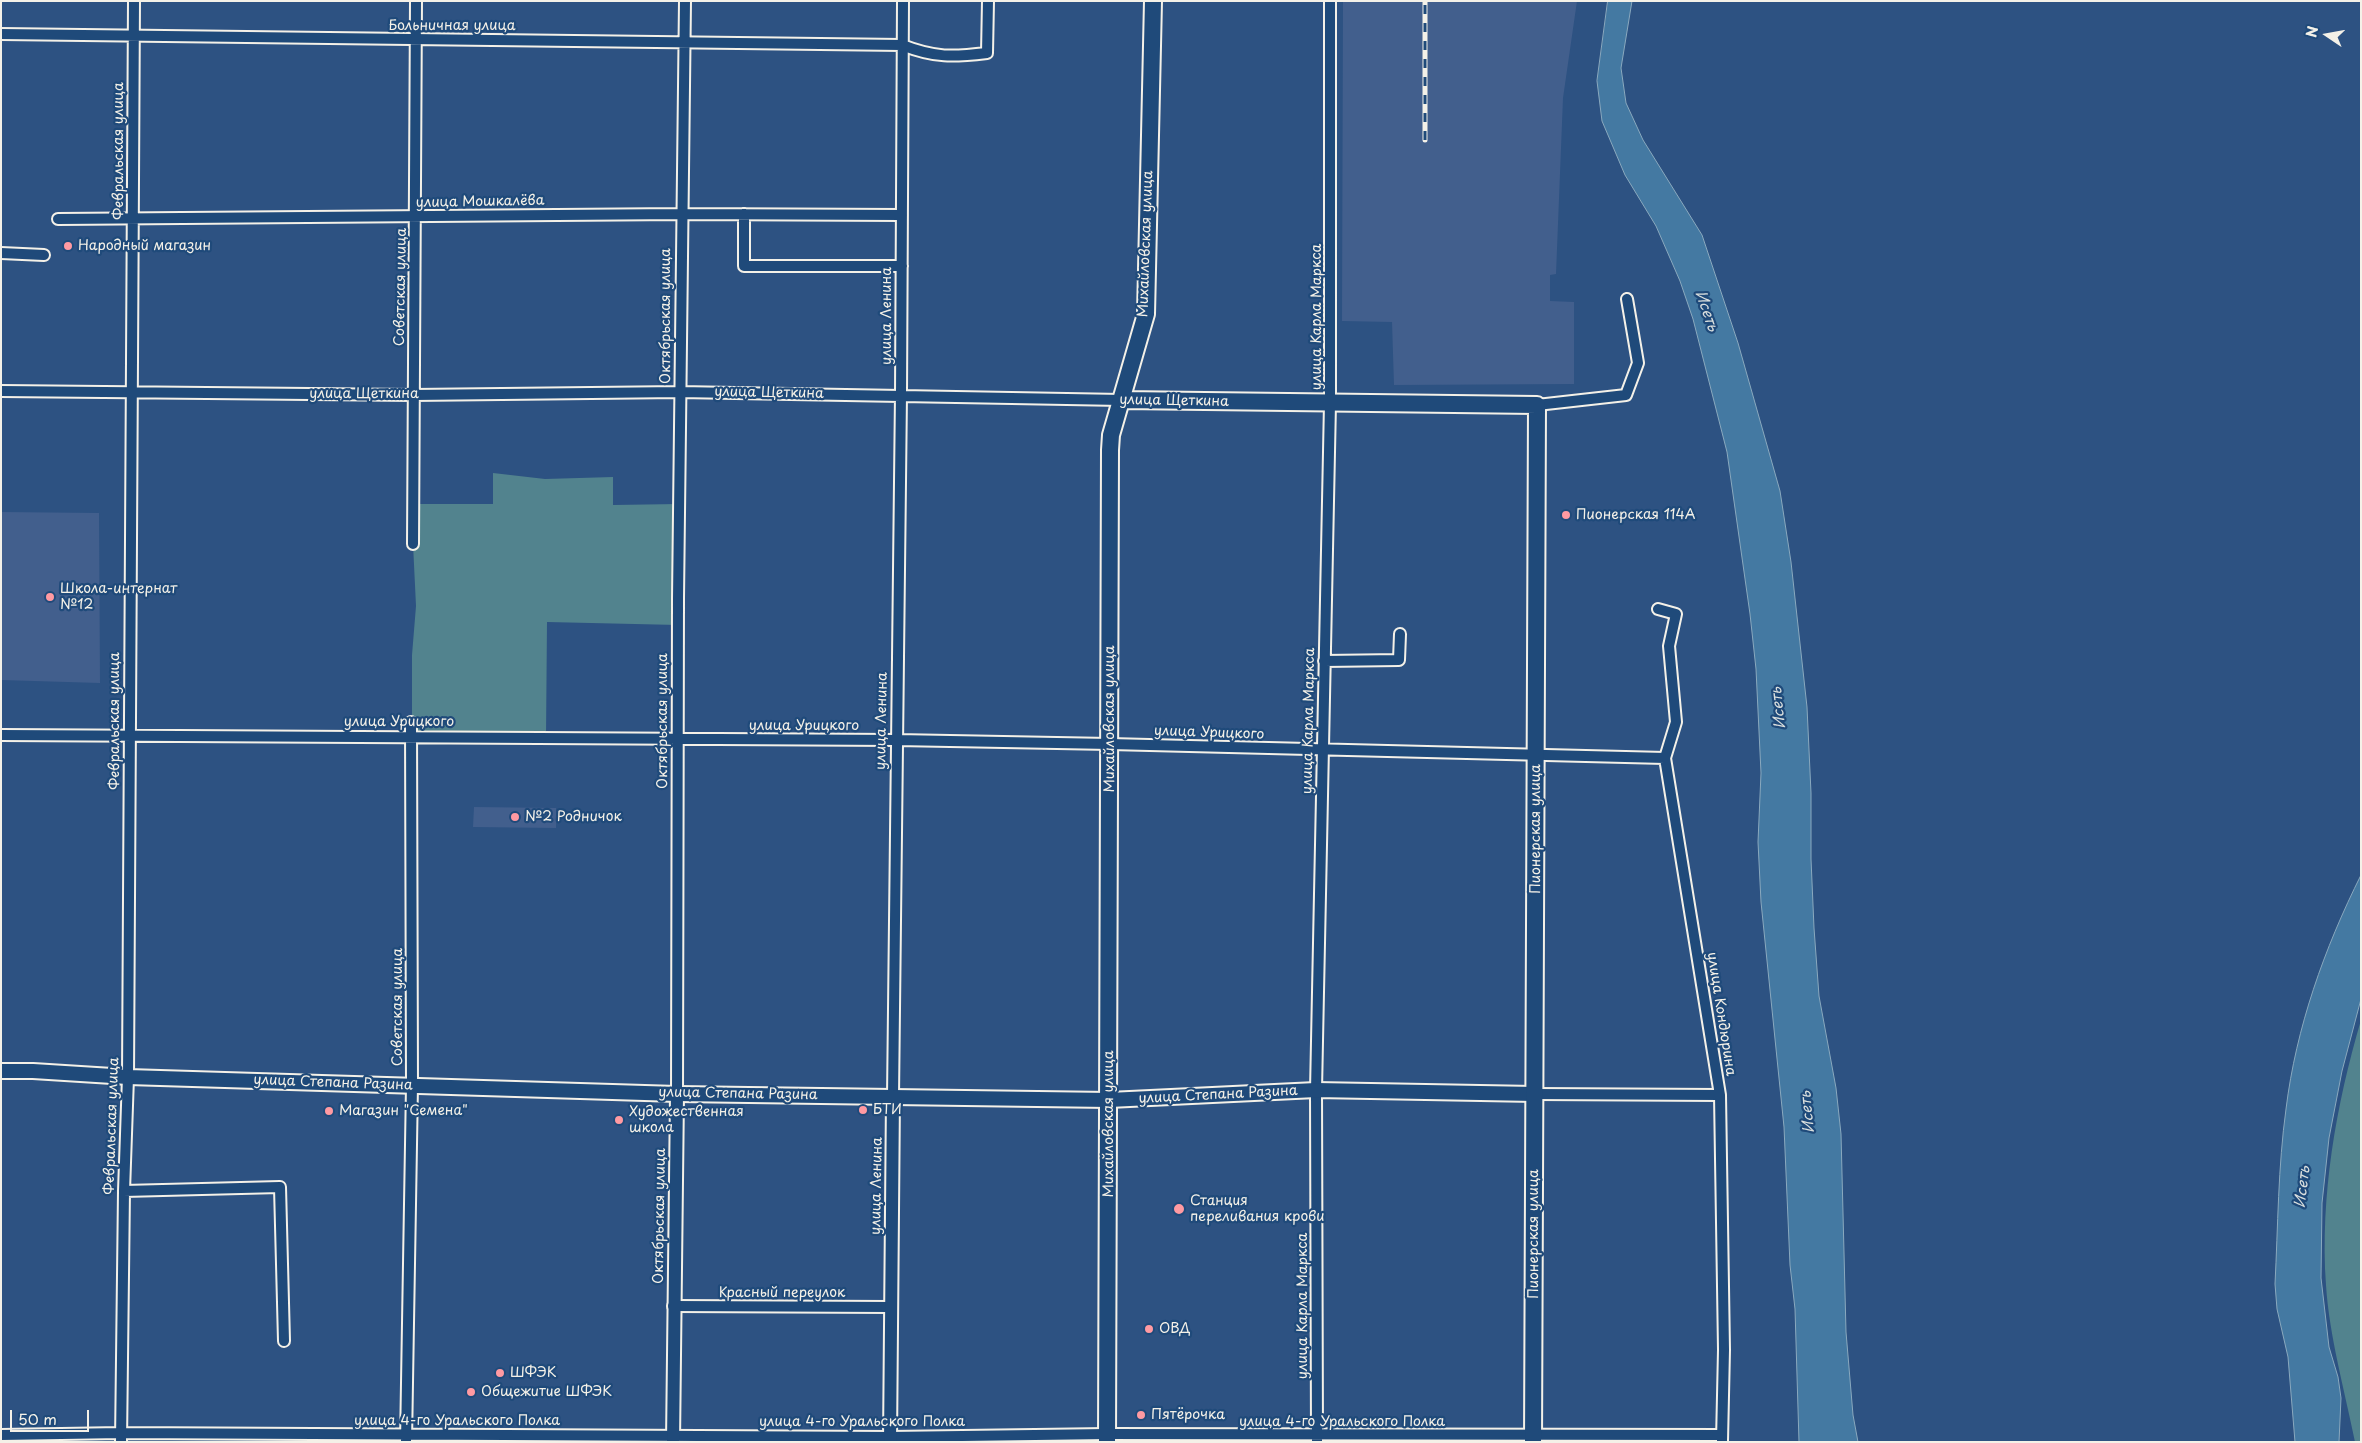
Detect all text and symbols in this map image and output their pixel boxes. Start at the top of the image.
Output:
north arrow [2302,10,2352,60]
street label: Больничная улица [388,18,516,34]
text: N [2300,24,2323,39]
street label: Февральская улица [111,82,127,220]
street label: Михайловская улица [1135,170,1157,318]
street label: улица Мошкалёва [416,192,544,212]
street label: Советская улица [392,228,410,346]
place label: Народный магазин [78,238,211,254]
marker: Народный магазин [62,240,74,252]
street label: улица Карла Маркса [1309,244,1325,390]
street label: Октябрьская улица [658,248,674,384]
street label: улица Ленина [879,267,895,365]
water label: Исеть [1691,288,1721,334]
street label: улица Щеткина [714,384,824,402]
street label: улица Щеткина [309,386,419,402]
street label: улица Щеткина [1119,392,1229,410]
place label: Пионерская 114А [1576,507,1695,523]
marker: Пионерская 114А [1560,509,1572,521]
place label: Школа-интернат №12 [60,581,177,614]
marker: Школа-интернат №12 [44,591,56,603]
street label: Михайловская улица [1102,645,1118,793]
street label: улица Карла Маркса [1299,648,1319,794]
street label: Февральская улица [107,652,123,790]
street label: Октябрьская улица [655,653,671,789]
street label: улица Ленина [873,672,891,770]
water label: Исеть [1768,686,1790,730]
street label: улица Урицкого [344,714,454,730]
street label: улица Урицкого [749,718,859,734]
street label: улица Урицкого [1154,723,1264,743]
street label: Пионерская улица [1528,764,1544,894]
place label: №2 Родничок [525,809,622,825]
marker: №2 Родничок [509,811,521,823]
street label: Советская улица [390,948,406,1066]
street label: улица Кондюрина [1703,951,1739,1077]
street label: Михайловская улица [1101,1050,1117,1198]
street label: Февральская улица [101,1057,123,1195]
street label: улица Степана Разина [253,1072,413,1094]
street label: улица Степана Разина [1138,1082,1298,1108]
street label: улица Степана Разина [658,1084,818,1104]
water label: Исеть [1797,1090,1819,1134]
place label: БТИ [873,1102,902,1118]
place label: Магазин "Семена" [339,1103,468,1119]
place label: Художественная школа [629,1104,744,1136]
marker: БТИ [857,1104,869,1116]
marker: Магазин "Семена" [323,1105,335,1117]
marker: Художественная школа [613,1114,625,1126]
street label: улица Ленина [868,1137,886,1235]
street label: Октябрьская улица [650,1148,670,1284]
water label: Исеть [2291,1165,2315,1209]
street label: Пионерская улица [1526,1169,1542,1299]
place label: Станция переливания крови [1190,1193,1325,1226]
marker: Станция переливания крови [1172,1202,1186,1216]
street label: улица Карла Маркса [1295,1233,1311,1379]
street label: Красный переулок [719,1285,845,1301]
place label: ОВД [1159,1321,1190,1337]
marker: ОВД [1143,1323,1155,1335]
place label: ШФЭК [510,1365,557,1381]
marker: ШФЭК [494,1367,506,1379]
place label: Общежитие ШФЭК [481,1384,612,1400]
marker: Общежитие ШФЭК [465,1386,477,1398]
scale bar [12,1400,91,1432]
text: 50 m [18,1407,57,1430]
place label: Пятёрочка [1151,1407,1225,1423]
marker: Пятёрочка [1135,1409,1147,1421]
street label: улица 4-го Уральского Полка [354,1413,560,1429]
street label: улица 4-го Уральского Полка [759,1414,965,1430]
street label: улица 4-го Уральского Полка [1239,1414,1445,1430]

